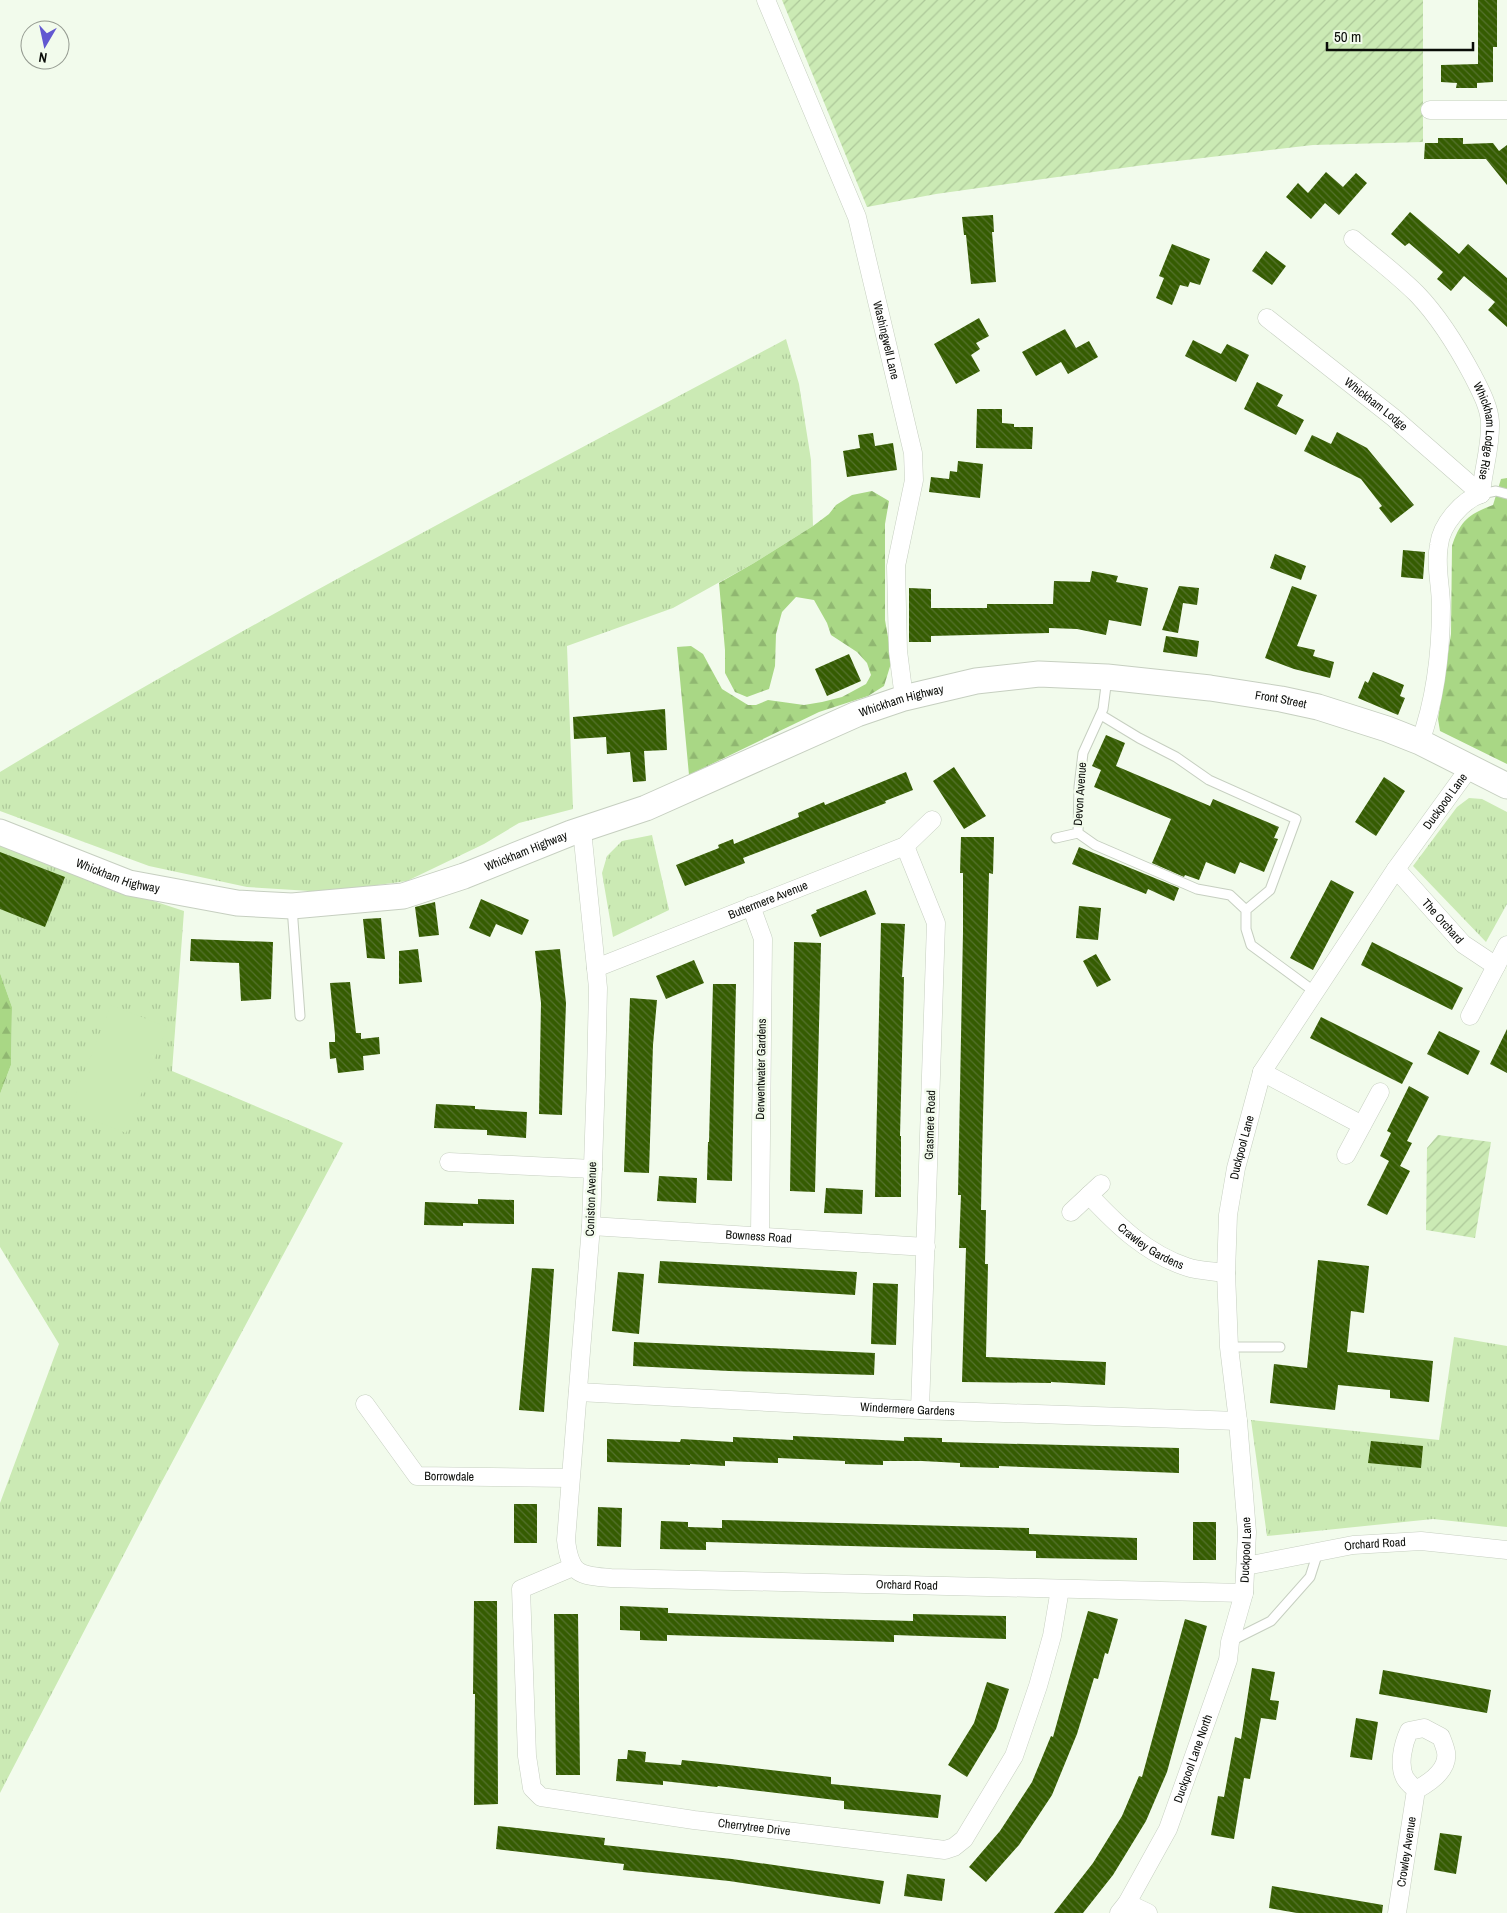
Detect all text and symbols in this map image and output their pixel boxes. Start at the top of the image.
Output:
north arrow [20,20,70,70]
scale bar [1327,20,1473,52]
text: 50 m [1334,26,1361,47]
text: N [37,48,48,67]
street label: Washingwell Lane [869,299,903,381]
street label: Whickham Lodge [1341,374,1411,434]
street label: Whickham Lodge Rise [1469,380,1498,481]
street label: Whickham Highway [857,681,945,721]
street label: Front Street [1254,687,1308,712]
street label: Devon Avenue [1070,762,1090,826]
street label: Duckpool Lane [1419,770,1471,833]
street label: Whickham Highway [482,827,570,875]
street label: Whickham Highway [73,855,161,897]
street label: Buttermere Avenue [726,877,810,923]
street label: The Orchard [1418,895,1467,947]
street label: Derwentwater Gardens [752,1018,770,1120]
street label: Grasmere Road [921,1090,939,1160]
street label: Duckpool Lane [1226,1113,1258,1181]
street label: Coniston Avenue [582,1161,600,1237]
street label: Crawley Gardens [1114,1219,1186,1273]
street label: Bowness Road [725,1226,792,1247]
street label: Windermere Gardens [860,1399,955,1419]
street label: Borrowdale [424,1468,474,1485]
street label: Duckpool Lane [1237,1516,1255,1583]
street label: Orchard Road [1343,1534,1406,1555]
street label: Orchard Road [876,1576,938,1594]
street label: Duckpool Lane North [1170,1712,1216,1805]
street label: Cherrytree Drive [717,1815,791,1839]
street label: Crowley Avenue [1393,1815,1420,1888]

